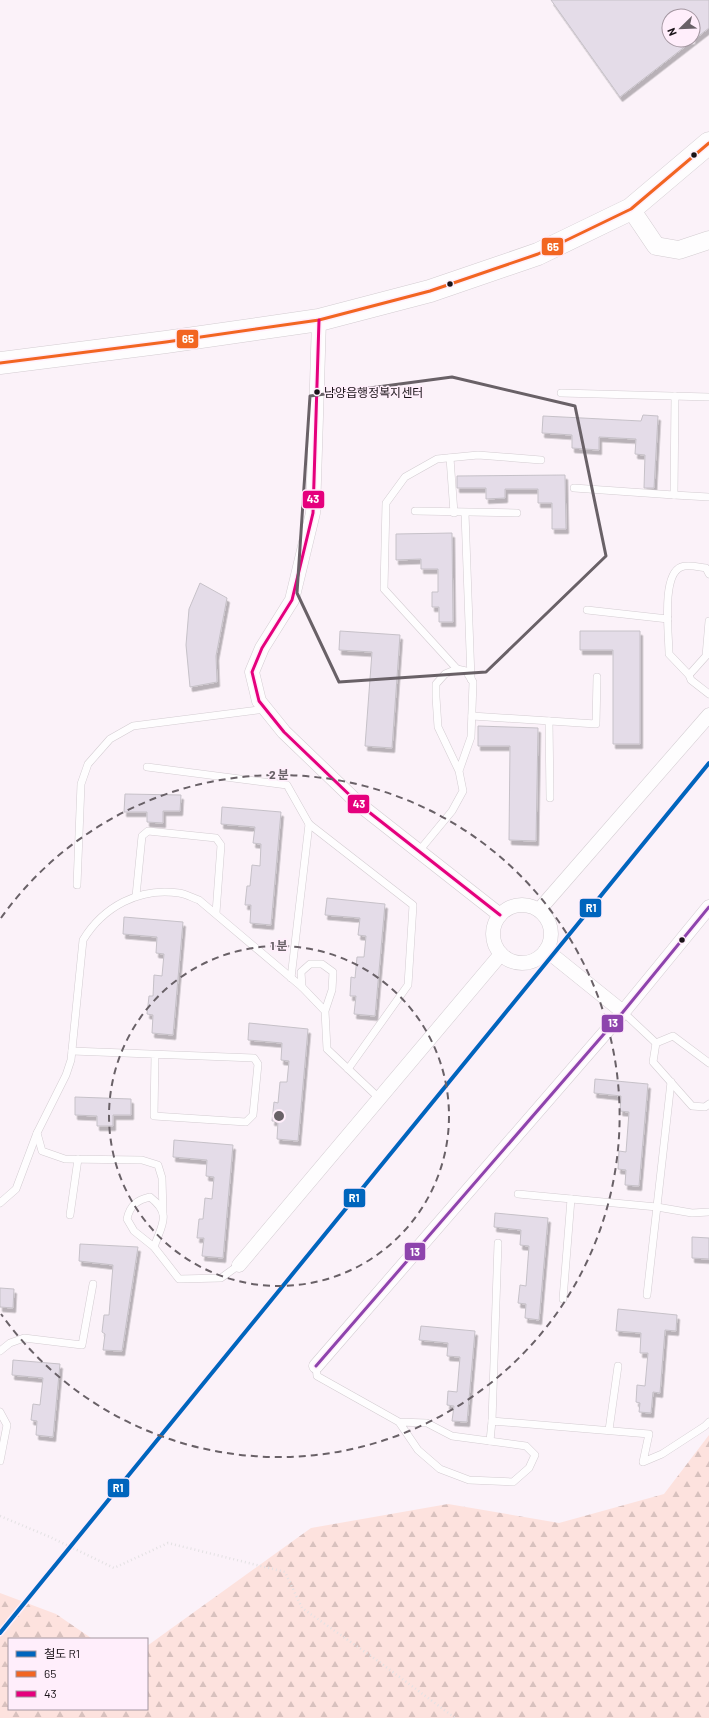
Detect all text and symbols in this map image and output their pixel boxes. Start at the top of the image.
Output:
north arrow [661,8,701,48]
text: N [664,26,679,38]
unlabelled marker [689,150,699,160]
line badge: 65 [541,237,564,256]
text: 65 [547,240,559,253]
unlabelled marker [445,279,455,289]
line badge: 65 [176,329,199,349]
text: 65 [182,332,194,345]
place label: 남양읍행정복지센터 [324,385,423,399]
marker: 남양읍행정복지센터 [312,387,322,397]
line badge: 43 [302,490,325,509]
text: 43 [307,492,319,505]
text: 2 분 [269,767,289,781]
line badge: 43 [347,794,370,814]
text: 43 [353,797,365,810]
line badge: R1 [579,898,602,918]
text: R1 [586,901,596,914]
unlabelled marker [677,935,687,945]
text: 1 분 [270,938,288,952]
line badge: 13 [601,1014,624,1033]
text: 13 [608,1016,618,1029]
centre of rings [272,1109,286,1123]
line badge: R1 [343,1188,366,1208]
text: R1 [349,1191,359,1204]
line badge: 13 [404,1242,426,1261]
text: 13 [410,1245,420,1258]
line badge: R1 [107,1478,130,1498]
text: R1 [113,1481,123,1494]
legend [8,1638,148,1710]
text: 철도 R1 [44,1646,80,1660]
text: 65 [44,1666,56,1680]
text: 43 [44,1686,57,1700]

